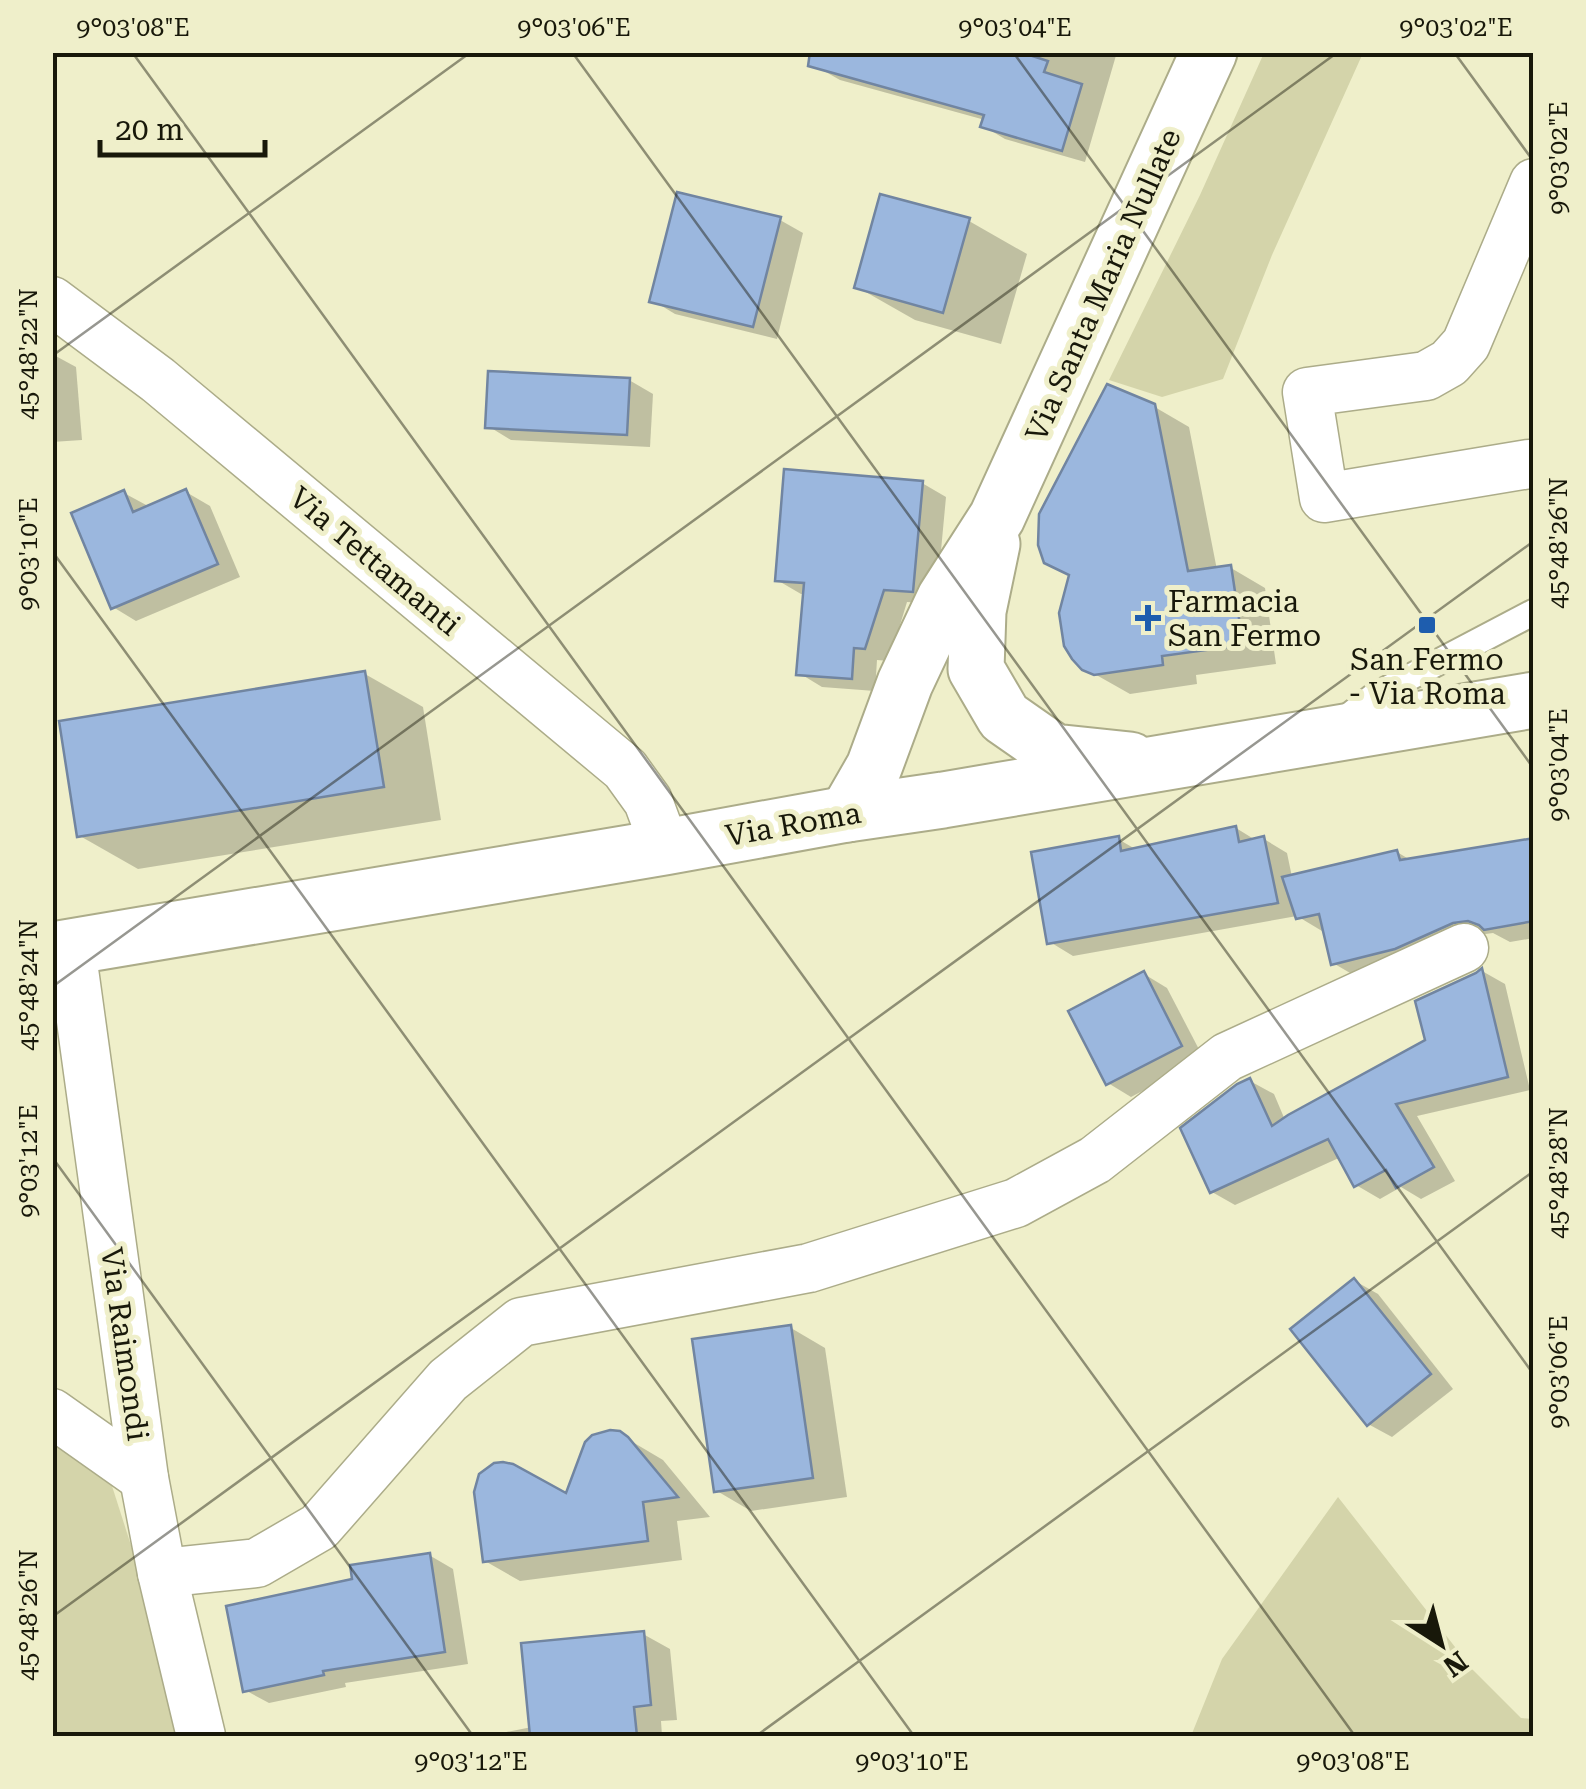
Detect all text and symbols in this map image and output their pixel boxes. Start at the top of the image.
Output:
text: 9°03'08"E [76,13,190,42]
text: 9°03'06"E [517,13,631,42]
text: 9°03'04"E [958,13,1072,42]
text: 9°03'02"E [1399,13,1513,42]
scale bar [100,95,265,157]
text: 9°03'02"E [1544,101,1573,215]
text: 20 m [115,112,184,147]
street label: Via Santa Maria Nullate [1018,123,1188,447]
text: 45°48'22"N [14,288,43,420]
text: 45°48'26"N [1544,477,1573,609]
street label: Via Tettamanti [283,480,467,642]
text: 9°03'10"E [14,497,43,611]
place label: Farmacia San Fermo [1168,584,1321,653]
marker: Farmacia San Fermo [1137,607,1159,629]
marker: San Fermo - Via Roma [1416,614,1438,636]
place label: San Fermo - Via Roma [1348,642,1506,711]
text: 9°03'04"E [1544,708,1573,822]
street label: Via Roma [723,795,863,853]
text: 45°48'24"N [14,919,43,1051]
text: 9°03'12"E [14,1104,43,1218]
text: 45°48'28"N [1544,1107,1573,1239]
street label: Via Raimondi [94,1245,156,1443]
text: 9°03'06"E [1544,1315,1573,1429]
text: 45°48'26"N [14,1549,43,1681]
north arrow [1391,1594,1491,1694]
text: N [1437,1644,1474,1684]
text: 9°03'12"E [414,1747,528,1776]
text: 9°03'10"E [855,1747,969,1776]
text: 9°03'08"E [1296,1747,1410,1776]

